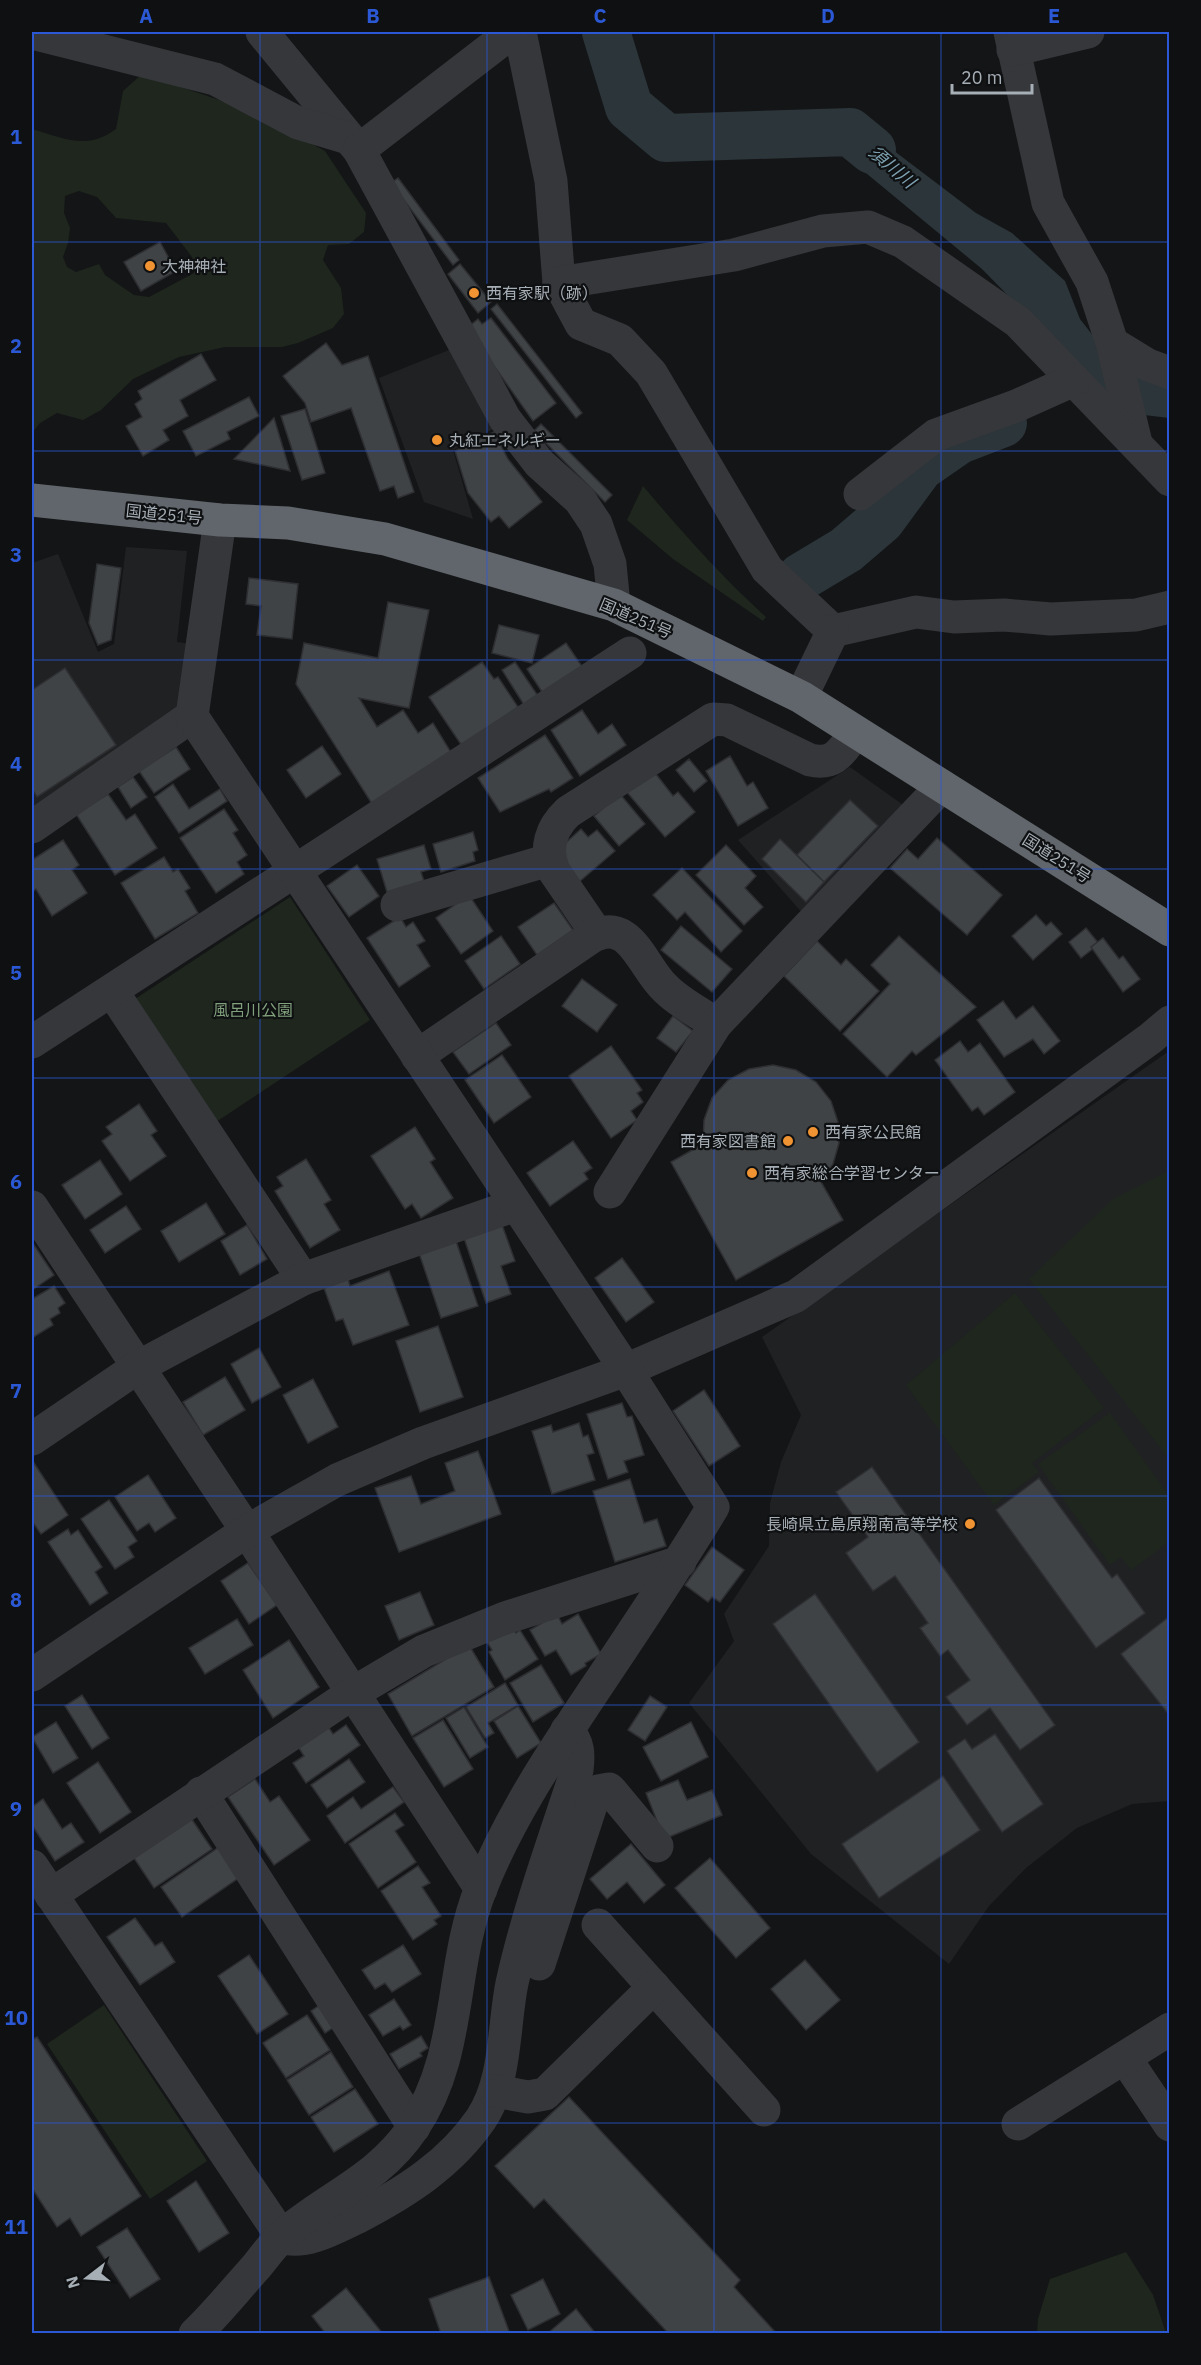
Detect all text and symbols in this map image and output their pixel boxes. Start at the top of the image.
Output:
text: A [139,2,153,29]
text: B [366,2,380,29]
text: C [593,2,607,29]
text: D [821,2,835,29]
text: E [1048,2,1060,29]
scale bar [952,57,1032,95]
text: 20 m [961,66,1003,89]
text: 1 [10,123,22,150]
water label: 須川川 [864,140,922,194]
place label: 大神神社 [162,256,226,276]
marker: 大神神社 [143,259,157,273]
place label: 西有家駅（跡） [486,283,598,303]
marker: 西有家駅（跡） [467,286,481,300]
text: 2 [10,332,22,359]
place label: 丸紅エネルギー [449,430,561,450]
marker: 丸紅エネルギー [430,433,444,447]
street label: 国道251号 [125,500,203,528]
text: 3 [10,541,22,568]
street label: 国道251号 [597,594,675,642]
text: 4 [10,750,22,777]
street label: 国道251号 [1019,829,1095,887]
text: 5 [10,959,22,986]
park label: 風呂川公園 [213,1000,293,1020]
place label: 西有家公民館 [825,1122,921,1142]
marker: 西有家公民館 [806,1125,820,1139]
place label: 西有家図書館 [680,1131,776,1151]
marker: 西有家図書館 [781,1134,795,1148]
place label: 西有家総合学習センター [764,1163,940,1183]
marker: 西有家総合学習センター [745,1166,759,1180]
text: 6 [10,1168,22,1195]
text: 7 [10,1377,22,1404]
place label: 長崎県立島原翔南高等学校 [766,1514,958,1534]
marker: 長崎県立島原翔南高等学校 [963,1517,977,1531]
text: 8 [10,1586,22,1613]
text: 9 [10,1795,22,1822]
text: 10 [4,2004,28,2031]
text: 11 [4,2213,28,2240]
north arrow [57,2248,117,2308]
text: N [61,2274,84,2291]

